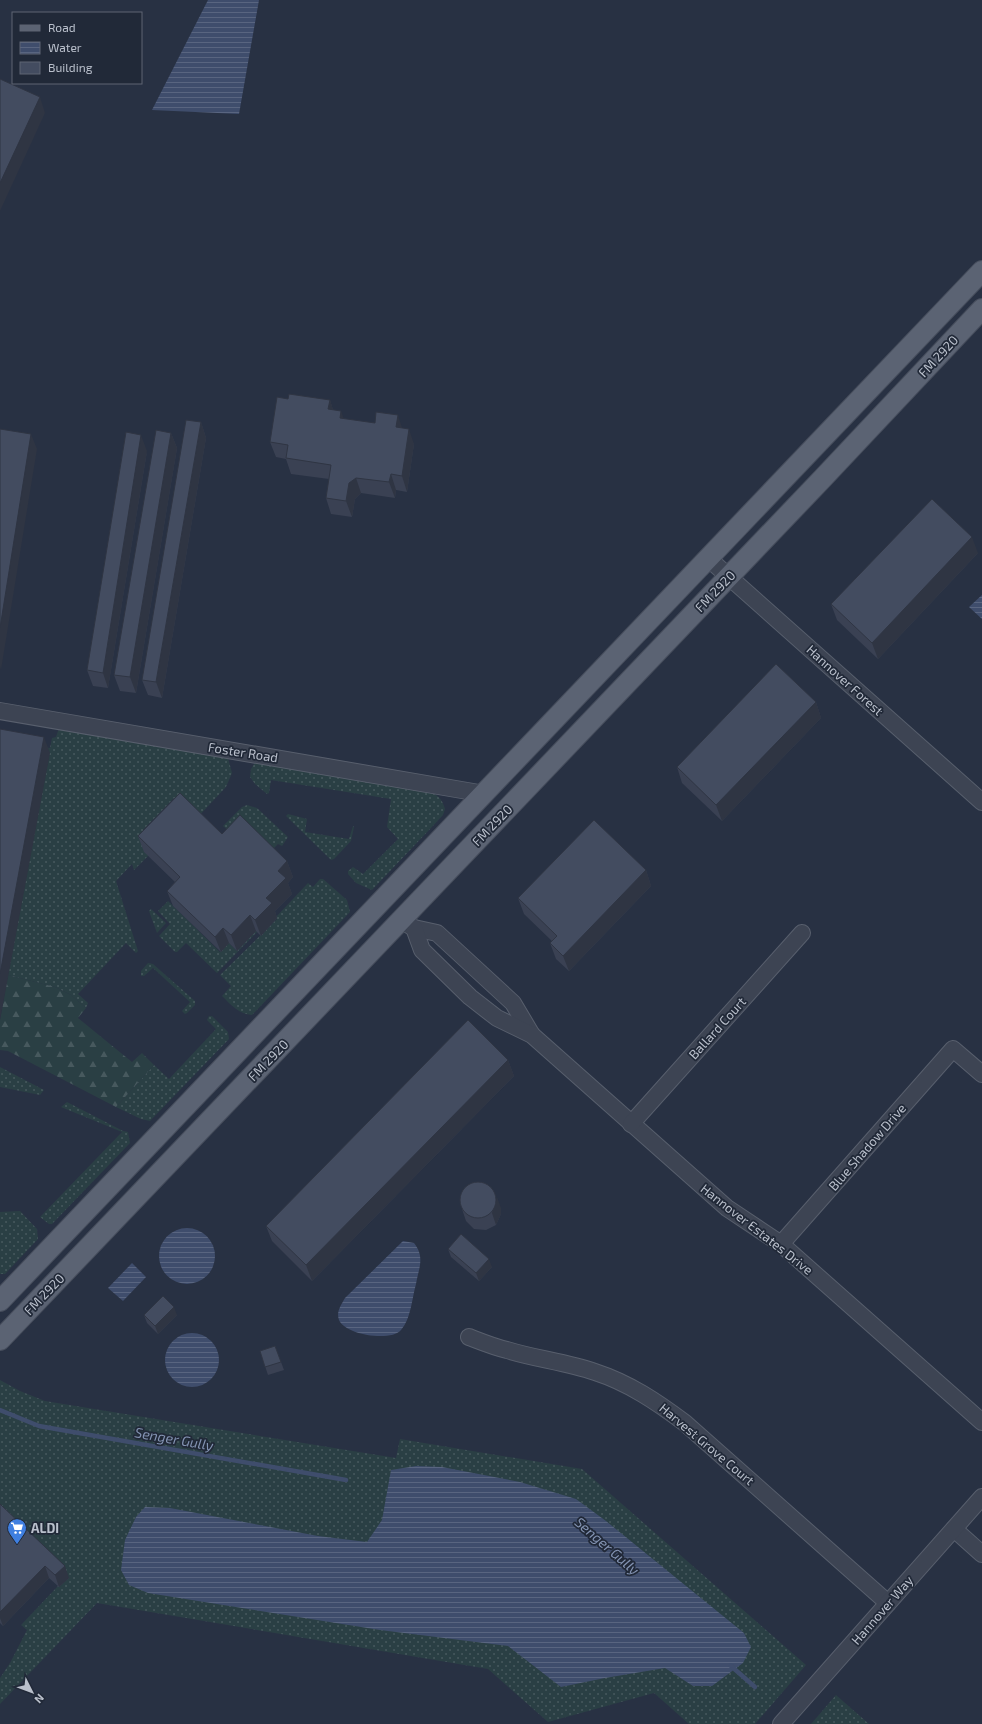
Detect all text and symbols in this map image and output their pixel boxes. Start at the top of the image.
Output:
legend [12,12,142,84]
text: Road [48,20,76,34]
text: Water [48,40,82,54]
text: Building [48,60,93,74]
street label: FM 2920 [915,332,961,380]
street label: FM 2920 [691,567,739,615]
street label: Hannover Forest [803,641,887,719]
street label: Foster Road [207,739,279,765]
street label: FM 2920 [468,801,516,849]
street label: Ballard Court [685,994,749,1062]
street label: FM 2920 [244,1036,292,1084]
street label: Blue Shadow Drive [825,1100,909,1194]
street label: Hannover Estates Drive [698,1180,816,1278]
street label: FM 2920 [20,1270,68,1318]
street label: Harvest Grove Court [656,1400,758,1488]
water label: Senger Gully [133,1423,215,1454]
water label: Senger Gully [572,1513,643,1578]
supermarket icon: ALDI [6,1517,28,1545]
place label: ALDI [31,1520,59,1536]
street label: Hannover Way [848,1572,916,1648]
north arrow [12,1672,52,1712]
text: N [32,1692,47,1706]

